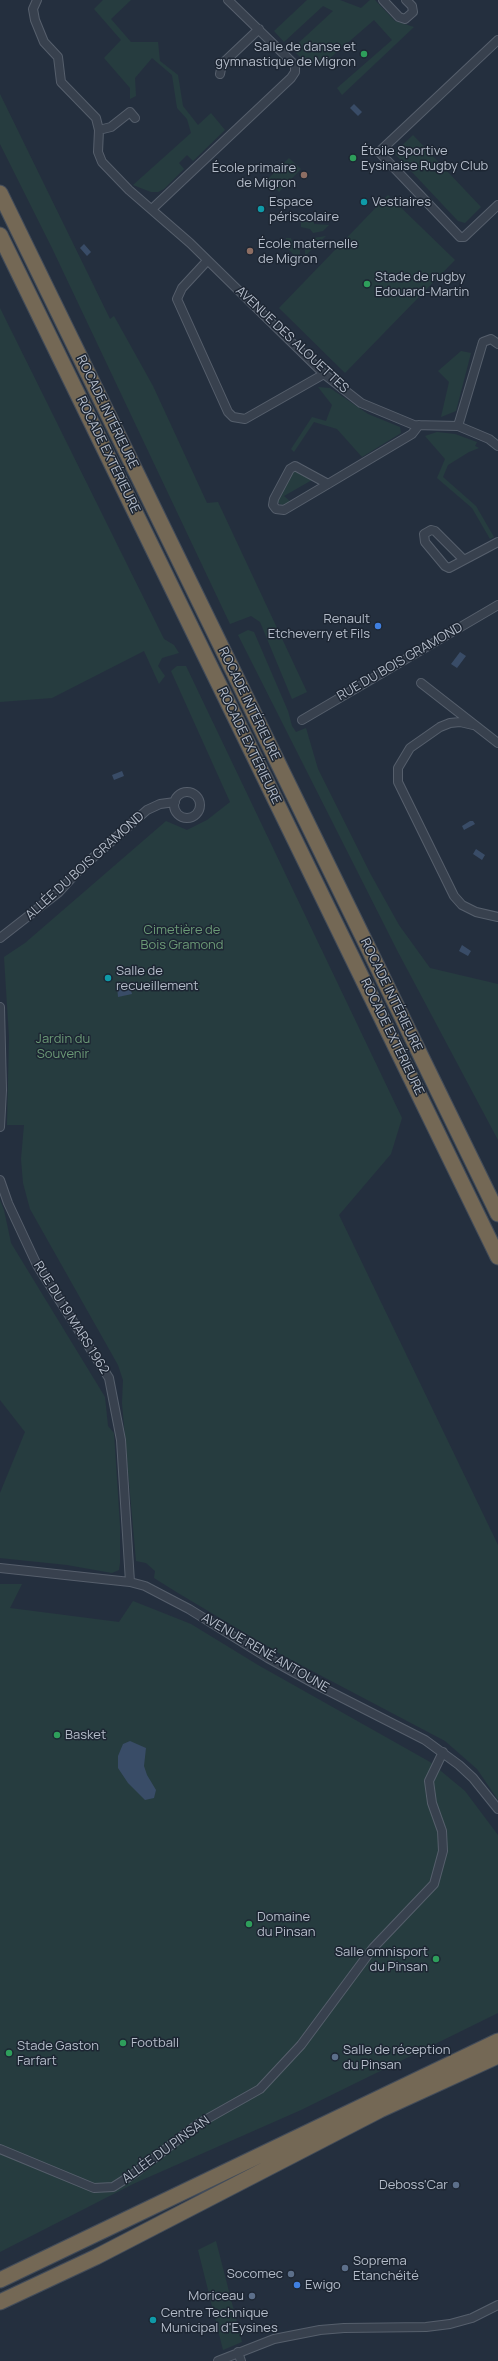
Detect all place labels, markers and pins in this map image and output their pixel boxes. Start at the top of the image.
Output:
place label: Salle de danse et gymnastique de Migron [215,39,356,70]
marker: Salle de danse et gymnastique de Migron [359,49,369,59]
place label: Étoile Sportive Eysinaise Rugby Club [361,143,488,174]
marker: Étoile Sportive Eysinaise Rugby Club [348,153,358,163]
place label: École primaire de Migron [212,160,296,191]
marker: École primaire de Migron [299,170,309,180]
place label: Espace périscolaire [269,194,339,225]
place label: Vestiaires [372,194,431,210]
marker: Vestiaires [359,197,369,207]
marker: Espace périscolaire [256,204,266,214]
place label: École maternelle de Migron [258,236,358,267]
marker: École maternelle de Migron [245,246,255,256]
place label: Stade de rugby Edouard-Martin [375,269,469,300]
marker: Stade de rugby Edouard-Martin [362,279,372,289]
place label: Renault Etcheverry et Fils [268,611,370,642]
marker: Renault Etcheverry et Fils [373,621,383,631]
place label: Salle de recueillement [116,963,198,994]
marker: Salle de recueillement [103,973,113,983]
place label: Basket [65,1727,106,1743]
marker: Basket [52,1730,62,1740]
place label: Domaine du Pinsan [257,1909,315,1940]
marker: Domaine du Pinsan [244,1919,254,1929]
place label: Salle omnisport du Pinsan [335,1944,428,1975]
marker: Salle omnisport du Pinsan [431,1954,441,1964]
place label: Football [131,2035,179,2051]
place label: Stade Gaston Farfart [17,2038,99,2069]
marker: Football [118,2038,128,2048]
place label: Salle de réception du Pinsan [343,2042,450,2073]
marker: Stade Gaston Farfart [4,2048,14,2058]
marker: Salle de réception du Pinsan [330,2052,340,2062]
place label: Deboss'Car [379,2177,448,2193]
marker: Deboss'Car [451,2180,461,2190]
place label: Soprema Etanchéité [353,2253,419,2284]
marker: Soprema Etanchéité [340,2263,350,2273]
place label: Socomec [227,2266,283,2282]
marker: Socomec [286,2269,296,2279]
place label: Ewigo [305,2277,341,2293]
marker: Ewigo [292,2280,302,2290]
place label: Moriceau [188,2288,244,2304]
marker: Moriceau [247,2291,257,2301]
place label: Centre Technique Municipal d'Eysines [161,2305,278,2336]
marker: Centre Technique Municipal d'Eysines [148,2315,158,2325]

